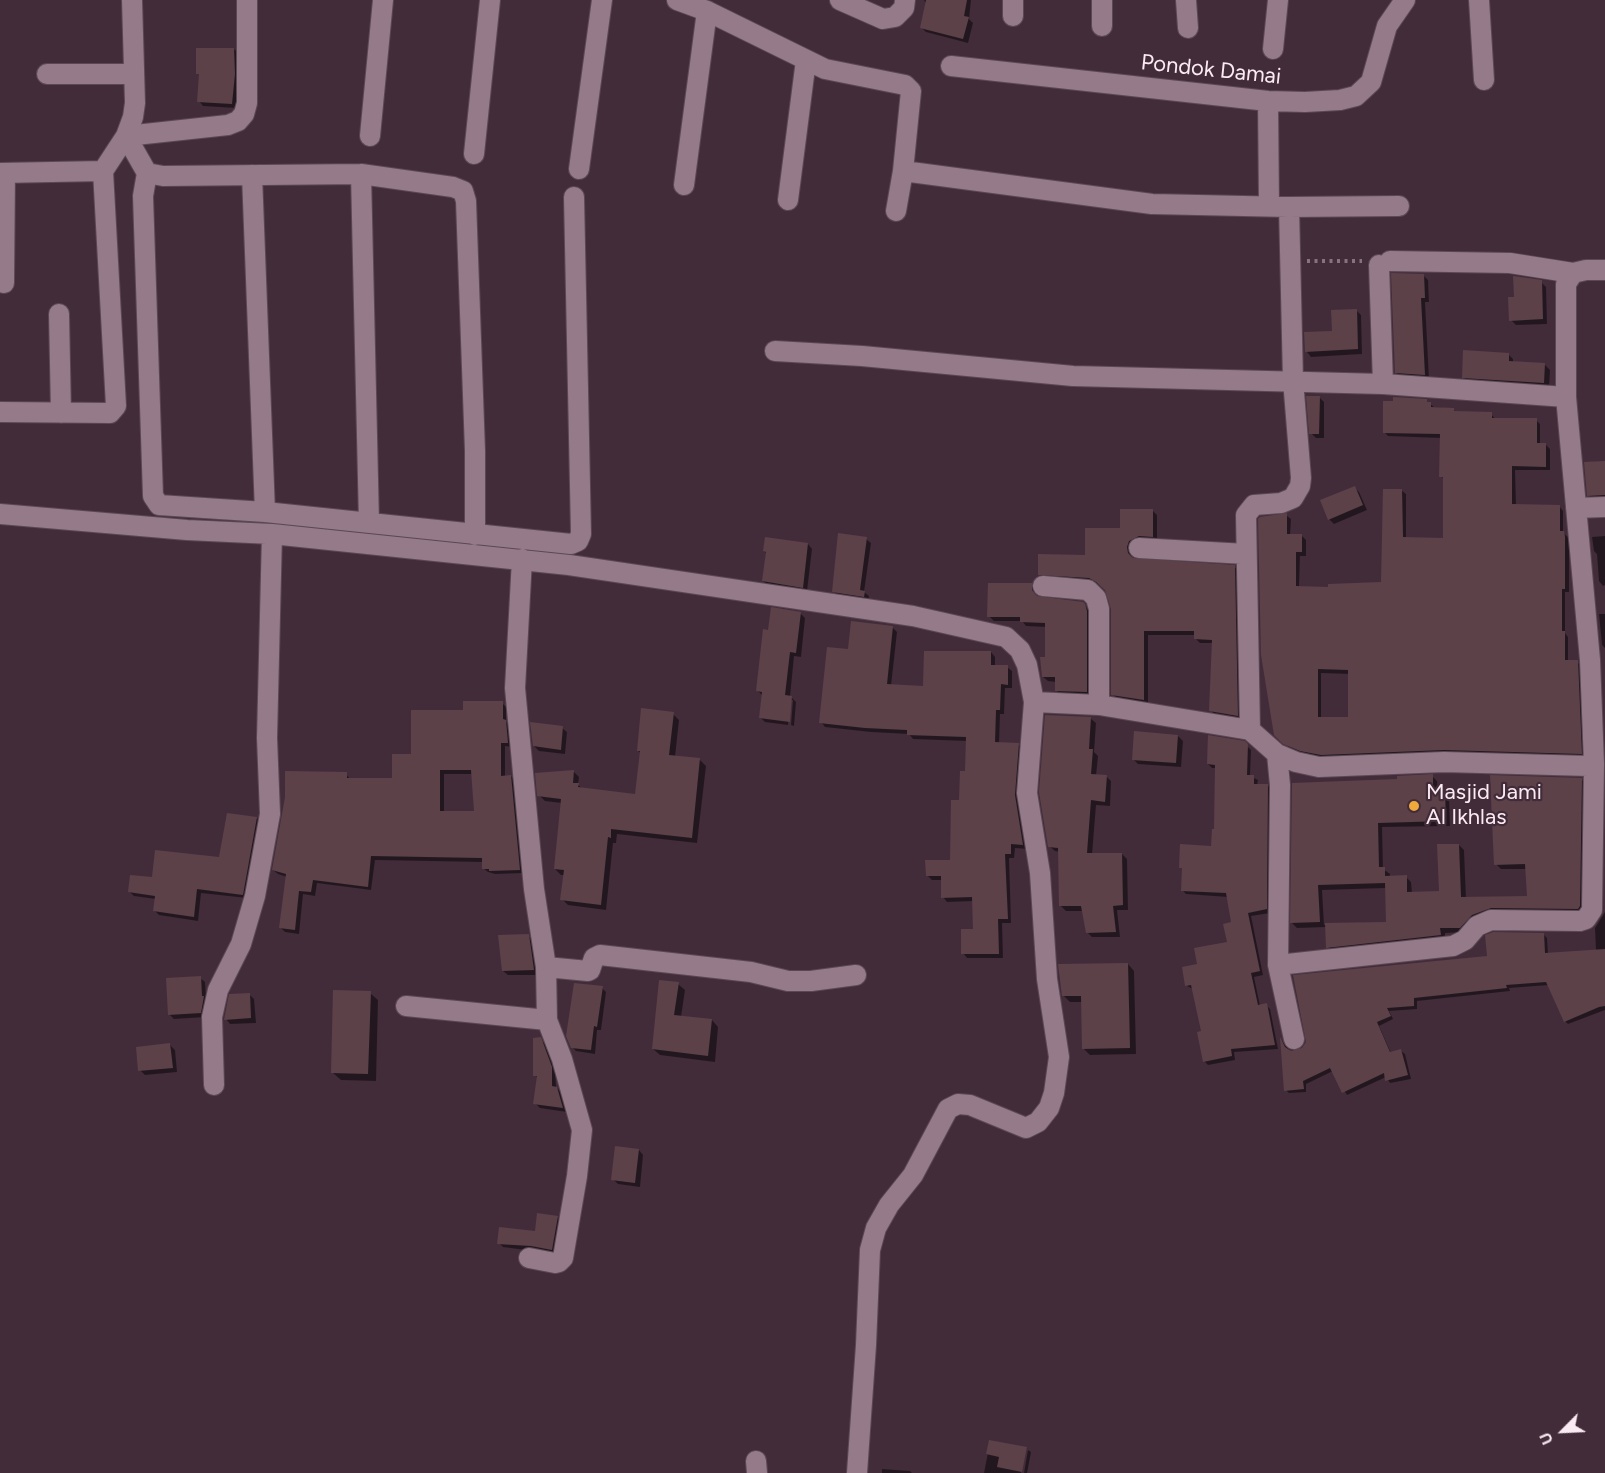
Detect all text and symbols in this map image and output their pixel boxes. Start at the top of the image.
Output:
street label: Pondok Damai [1140,50,1282,90]
place label: Masjid Jami Al Ikhlas [1426,780,1542,831]
marker: Masjid Jami Al Ikhlas [1407,799,1421,813]
north arrow [1533,1401,1593,1461]
text: U [1535,1430,1557,1448]

